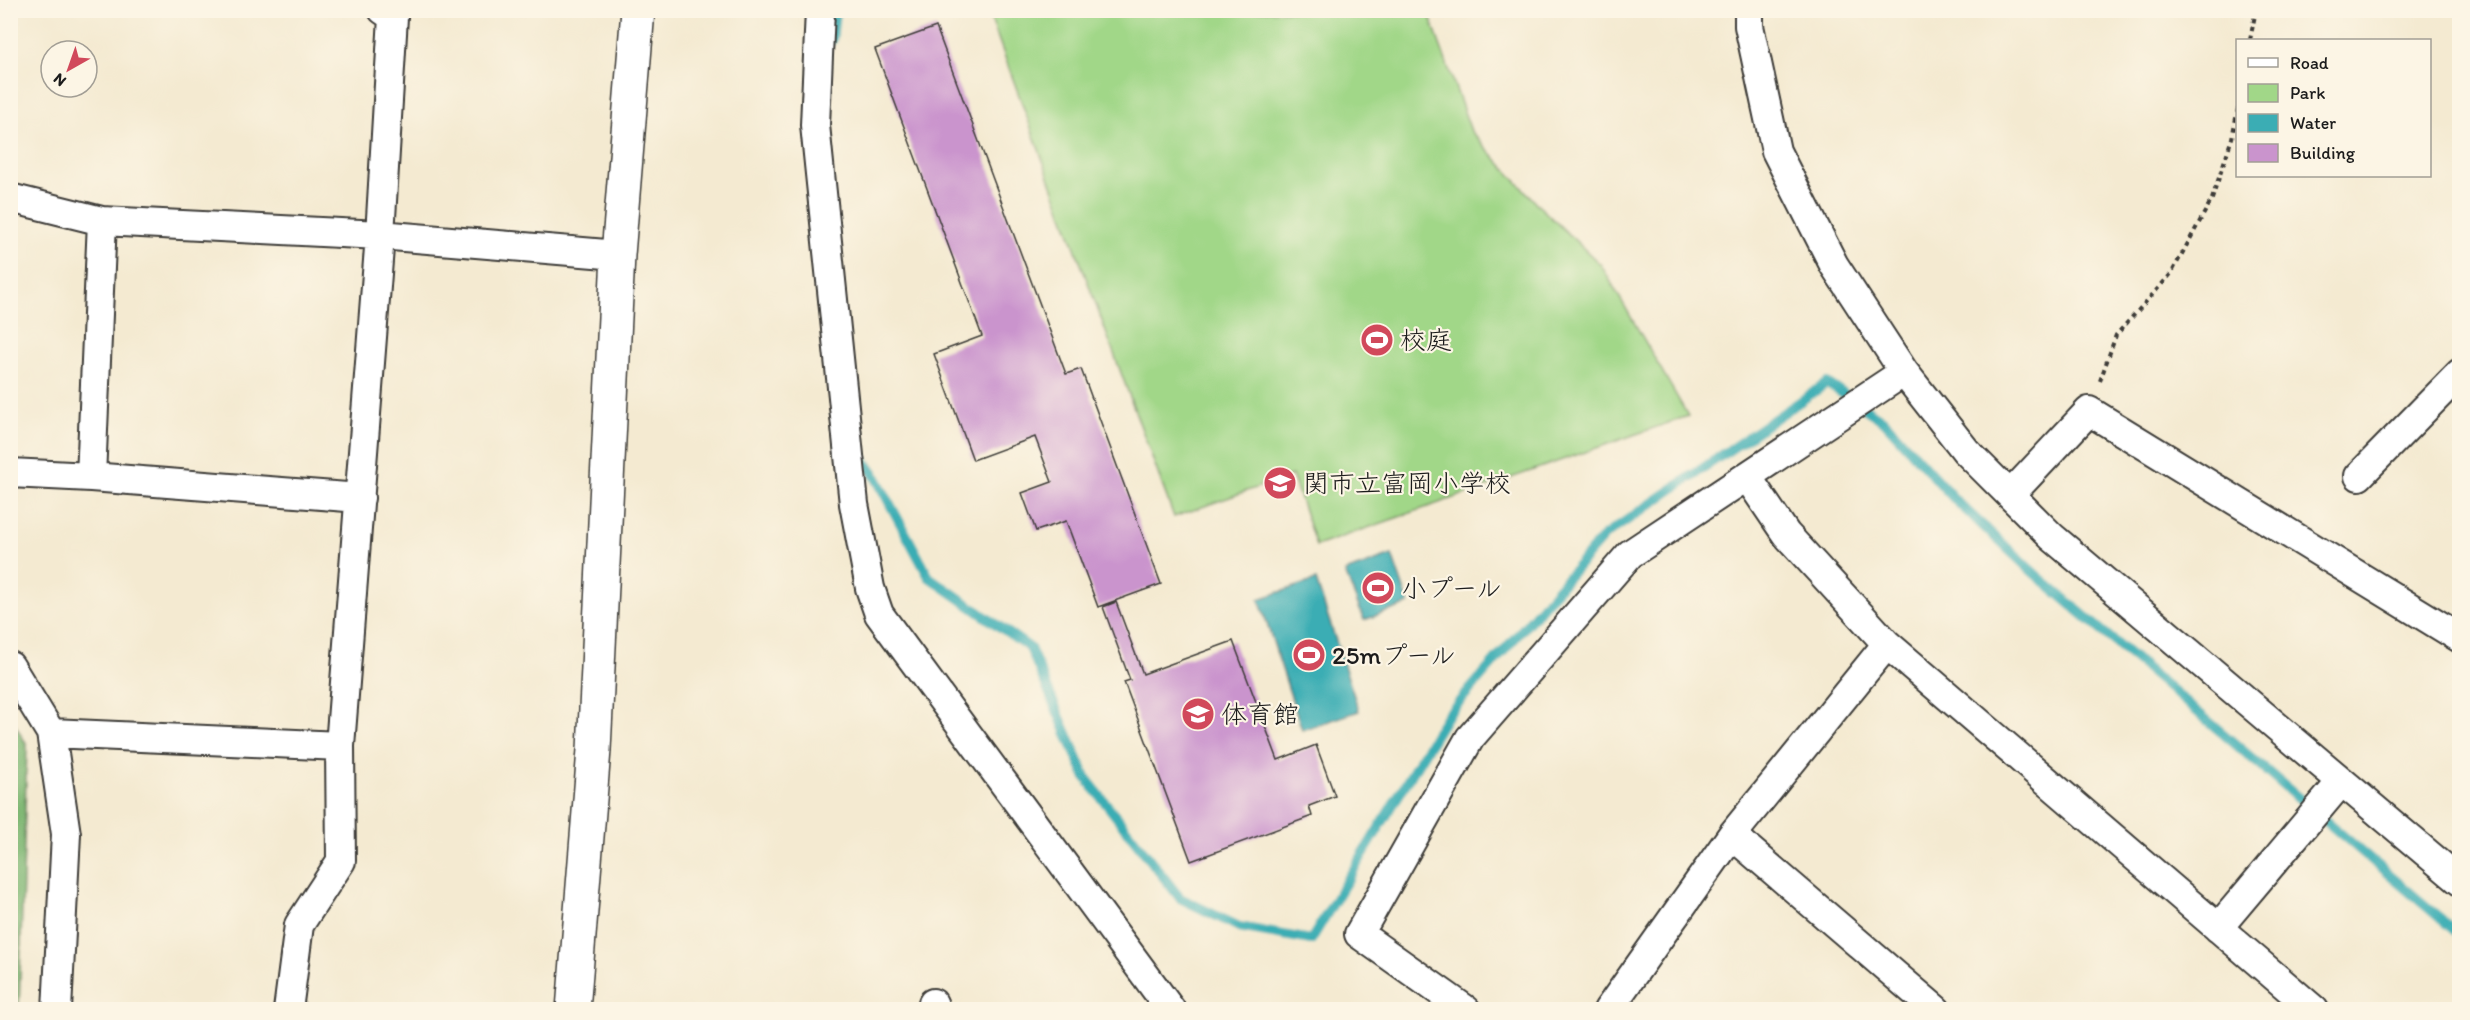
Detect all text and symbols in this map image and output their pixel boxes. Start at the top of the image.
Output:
north arrow [39,39,99,99]
legend [2236,39,2431,177]
text: Road [2290,52,2329,74]
text: N [49,69,70,91]
text: Park [2290,82,2325,104]
text: Water [2290,112,2336,134]
text: Building [2290,142,2356,164]
sports icon: 校庭 [1359,322,1395,358]
place label: 校庭 [1400,324,1452,356]
school or university icon: 関市立富岡小学校 [1262,465,1298,501]
place label: 関市立富岡小学校 [1303,467,1511,499]
sports icon: 小プール [1360,570,1396,606]
place label: 小プール [1401,572,1502,604]
sports icon: 25mプール [1291,637,1327,673]
place label: 25mプール [1332,639,1456,671]
school or university icon: 体育館 [1180,696,1216,732]
place label: 体育館 [1221,698,1299,730]

